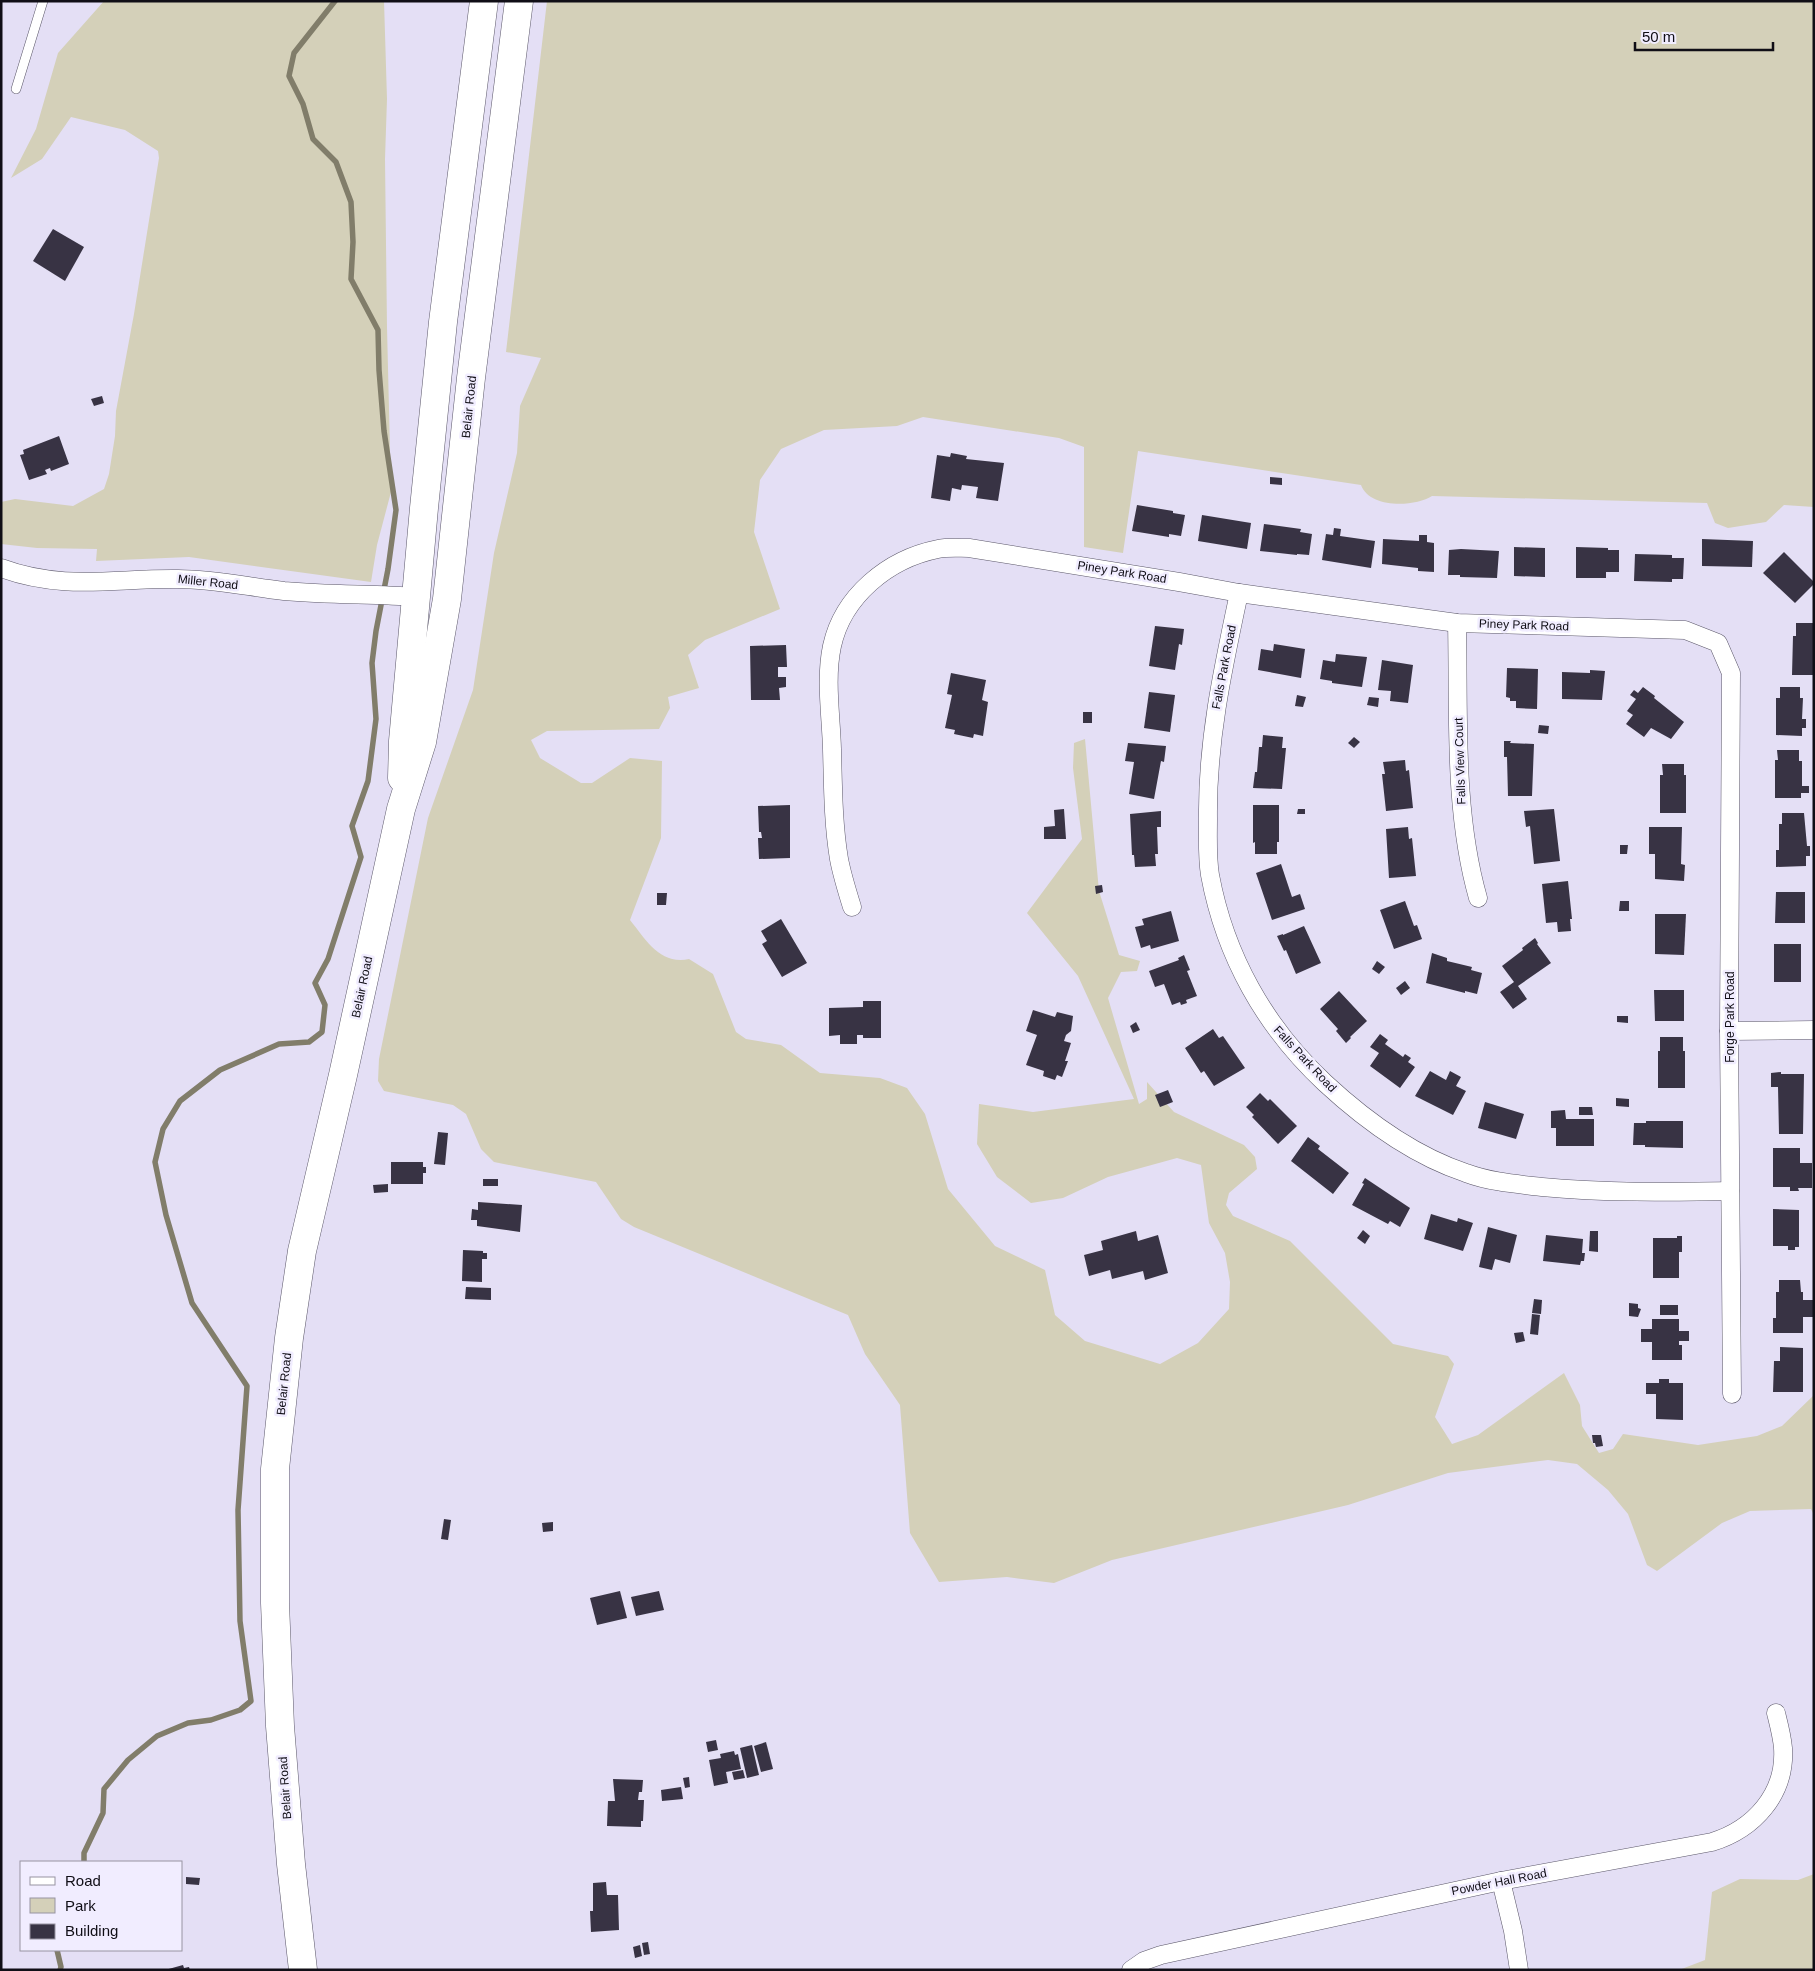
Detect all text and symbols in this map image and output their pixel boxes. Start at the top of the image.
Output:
scale bar [1635,20,1772,52]
text: 50 m [1642,28,1675,45]
street label: Belair Road [459,375,479,439]
street label: Piney Park Road [1076,558,1168,586]
street label: Miller Road [177,572,239,592]
street label: Piney Park Road [1479,616,1569,634]
street label: Falls Park Road [1209,624,1239,710]
street label: Falls View Court [1451,717,1469,805]
street label: Belair Road [349,955,375,1019]
street label: Forge Park Road [1723,971,1737,1063]
street label: Falls Park Road [1271,1023,1339,1095]
street label: Belair Road [274,1352,294,1416]
street label: Belair Road [276,1756,294,1820]
legend [20,1861,182,1951]
street label: Powder Hall Road [1450,1866,1548,1898]
text: Road [65,1872,101,1889]
text: Park [65,1897,96,1914]
text: Building [65,1922,118,1939]

